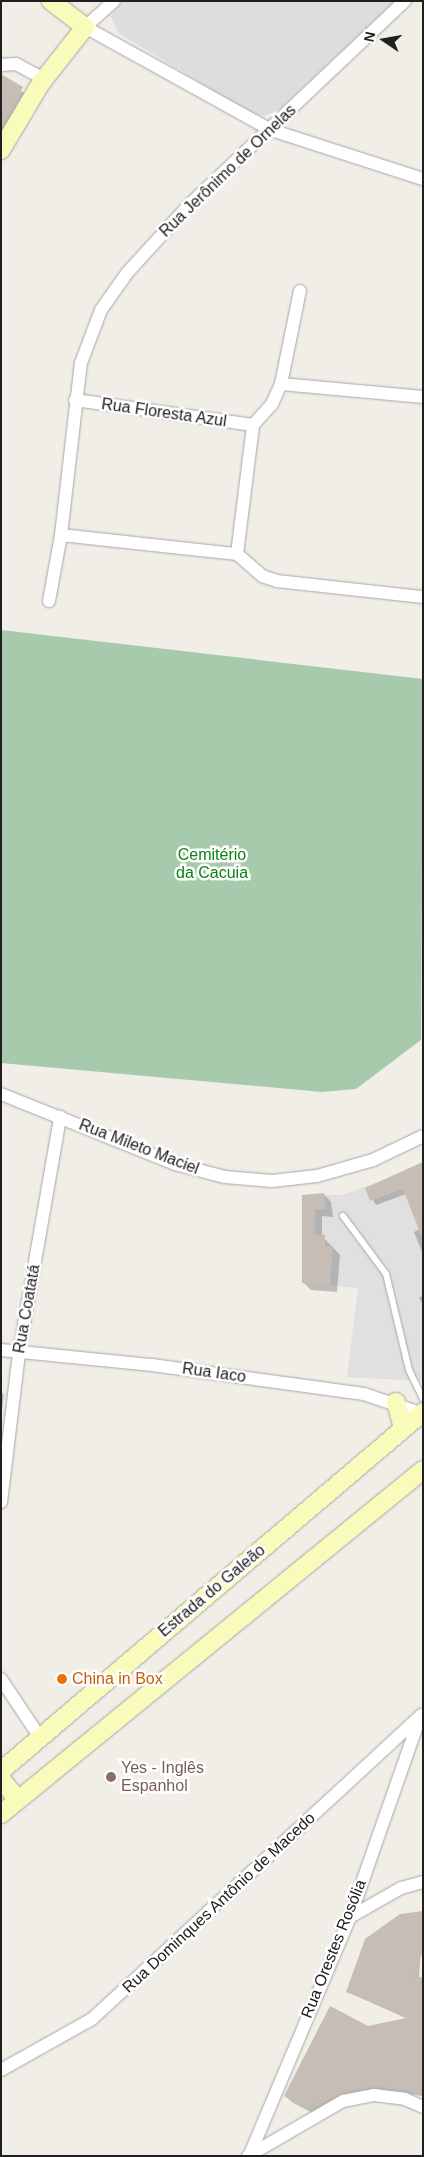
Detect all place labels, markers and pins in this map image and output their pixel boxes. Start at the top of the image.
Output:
place label: China in Box [72,1669,163,1689]
marker: China in Box [56,1673,68,1685]
place label: Yes - Inglês Espanhol [121,1758,204,1796]
marker: Yes - Inglês Espanhol [105,1771,117,1783]

